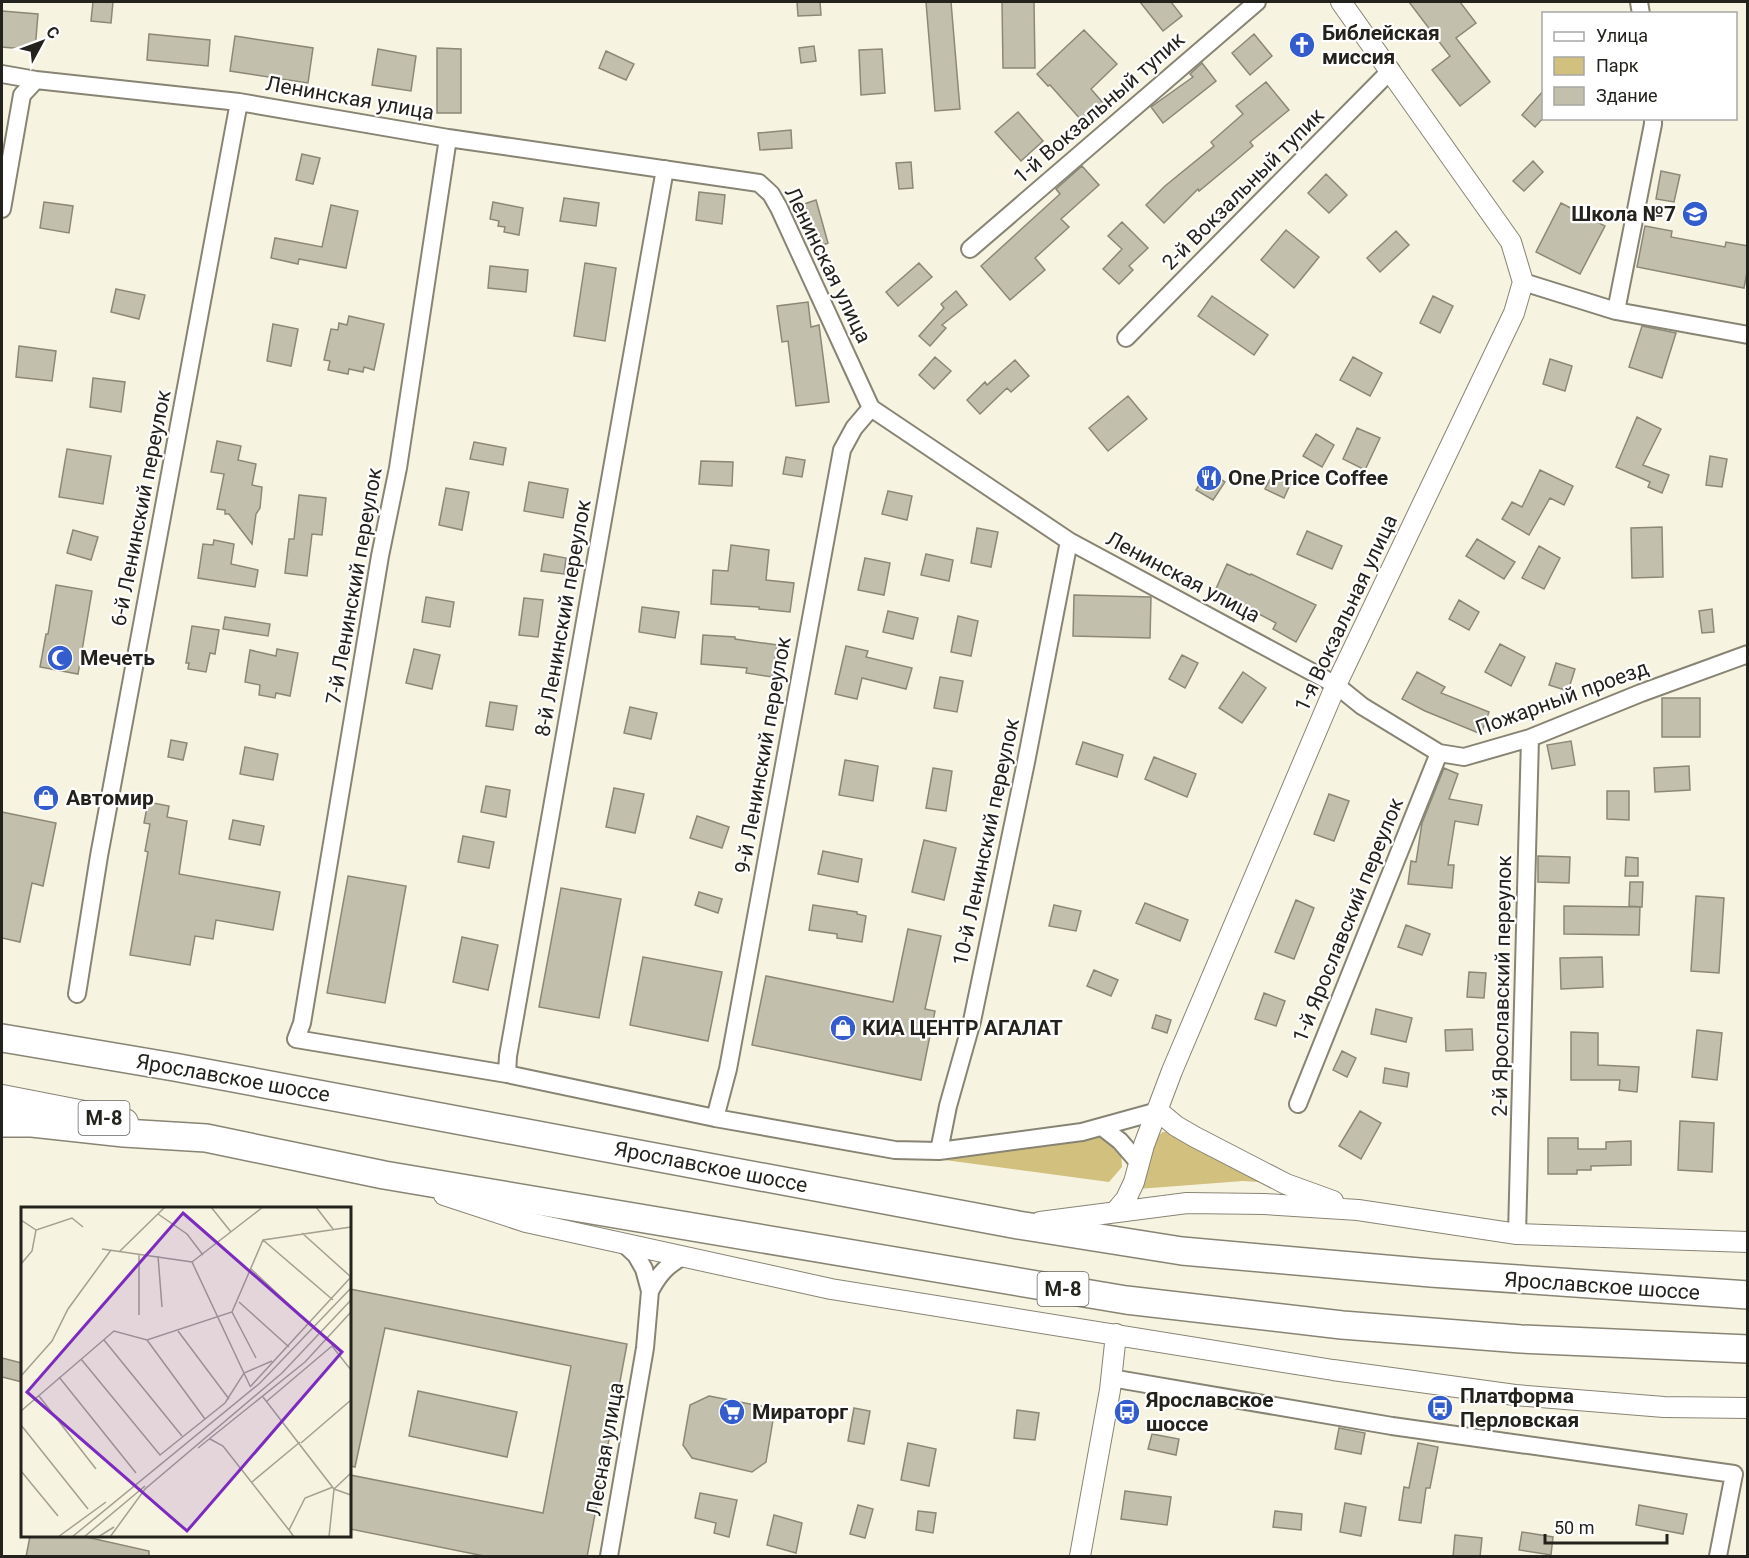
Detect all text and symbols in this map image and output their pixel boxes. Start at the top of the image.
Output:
north arrow [12,12,72,72]
legend [1542,12,1737,120]
place label: Библейская миссия [1322,21,1440,69]
text: С [42,22,64,43]
text: Улица [1596,25,1648,46]
street label: 1-й Вокзальный тупик [1009,27,1190,189]
church icon: Библейская миссия [1287,30,1317,60]
text: Парк [1596,55,1639,76]
street label: Ленинская улица [264,71,436,125]
text: Здание [1596,85,1658,106]
street label: 2-й Вокзальный тупик [1157,103,1329,275]
street label: Ленинская улица [780,183,876,347]
school or university icon: Школа №7 [1680,199,1710,229]
place label: Школа №7 [1571,202,1676,226]
street label: 6-й Ленинский переулок [106,387,176,628]
restaurant icon: One Price Coffee [1194,463,1224,493]
street label: 7-й Ленинский переулок [321,465,387,706]
place label: One Price Coffee [1228,466,1388,490]
street label: 8-й Ленинский переулок [530,497,596,738]
street label: 1-я Вокзальная улица [1290,511,1402,715]
street label: Ленинская улица [1102,526,1264,628]
street label: 9-й Ленинский переулок [730,634,796,875]
mosque icon: Мечеть [45,643,75,673]
place label: Мечеть [80,646,155,670]
street label: Пожарный проезд [1472,655,1652,740]
street label: 10-й Ленинский переулок [948,716,1024,968]
shop icon: Автомир [31,783,61,813]
place label: Автомир [66,786,154,810]
street label: 1-й Ярославский переулок [1288,794,1408,1046]
street label: 2-й Ярославский переулок [1488,854,1516,1117]
shop icon: КИА ЦЕНТР АГАЛАТ [828,1013,858,1043]
place label: КИА ЦЕНТР АГАЛАТ [862,1016,1063,1040]
street label: Ярославское шоссе [134,1049,332,1107]
road number: М-8 [78,1101,130,1135]
street label: Ярославское шоссе [612,1136,810,1198]
inset map [21,1207,351,1537]
street label: Ярославское шоссе [1503,1267,1701,1305]
road number: М-8 [1038,1272,1088,1306]
street label: Лесная улица [581,1380,629,1518]
place label: Платформа Перловская [1460,1384,1579,1432]
place label: Ярославское шоссе [1145,1388,1274,1436]
bus stop icon: Платформа Перловская [1425,1393,1455,1423]
supermarket icon: Мираторг [717,1397,747,1427]
bus stop icon: Ярославское шоссе [1112,1397,1142,1427]
place label: Мираторг [752,1400,848,1424]
scale bar [1545,1507,1666,1545]
text: 50 m [1554,1517,1594,1538]

